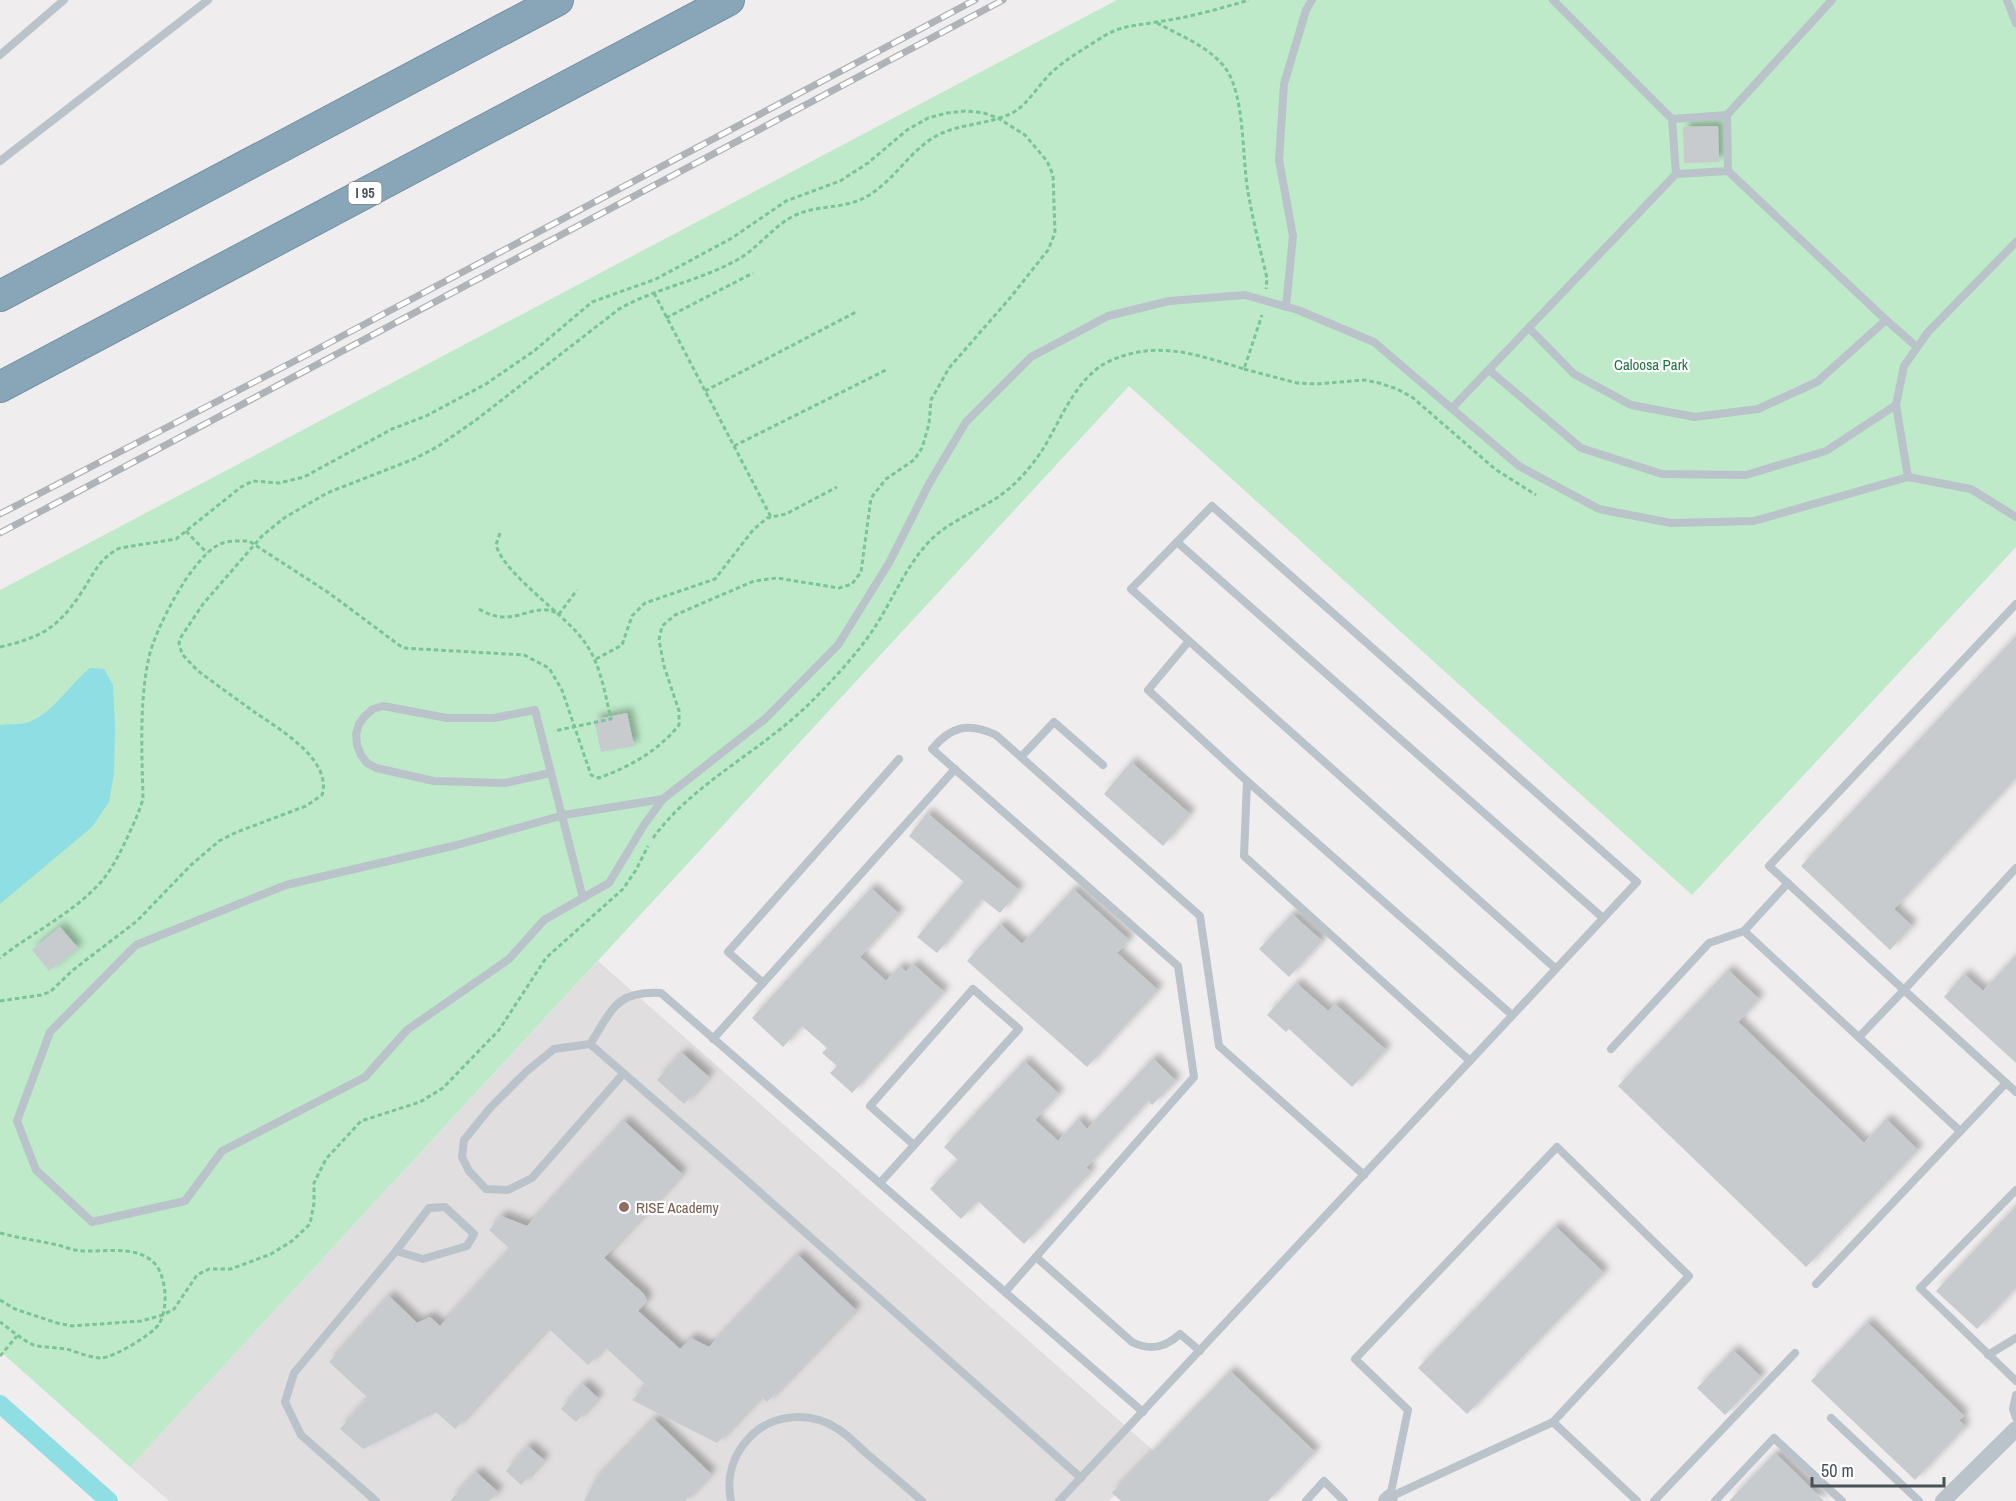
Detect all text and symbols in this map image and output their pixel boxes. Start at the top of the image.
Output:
road number: I 95 [348,182,382,204]
park label: Caloosa Park [1614,354,1689,375]
place label: RISE Academy [636,1197,720,1218]
marker: RISE Academy [617,1200,631,1214]
scale bar [1812,1450,1944,1488]
text: 50 m [1821,1458,1854,1483]

